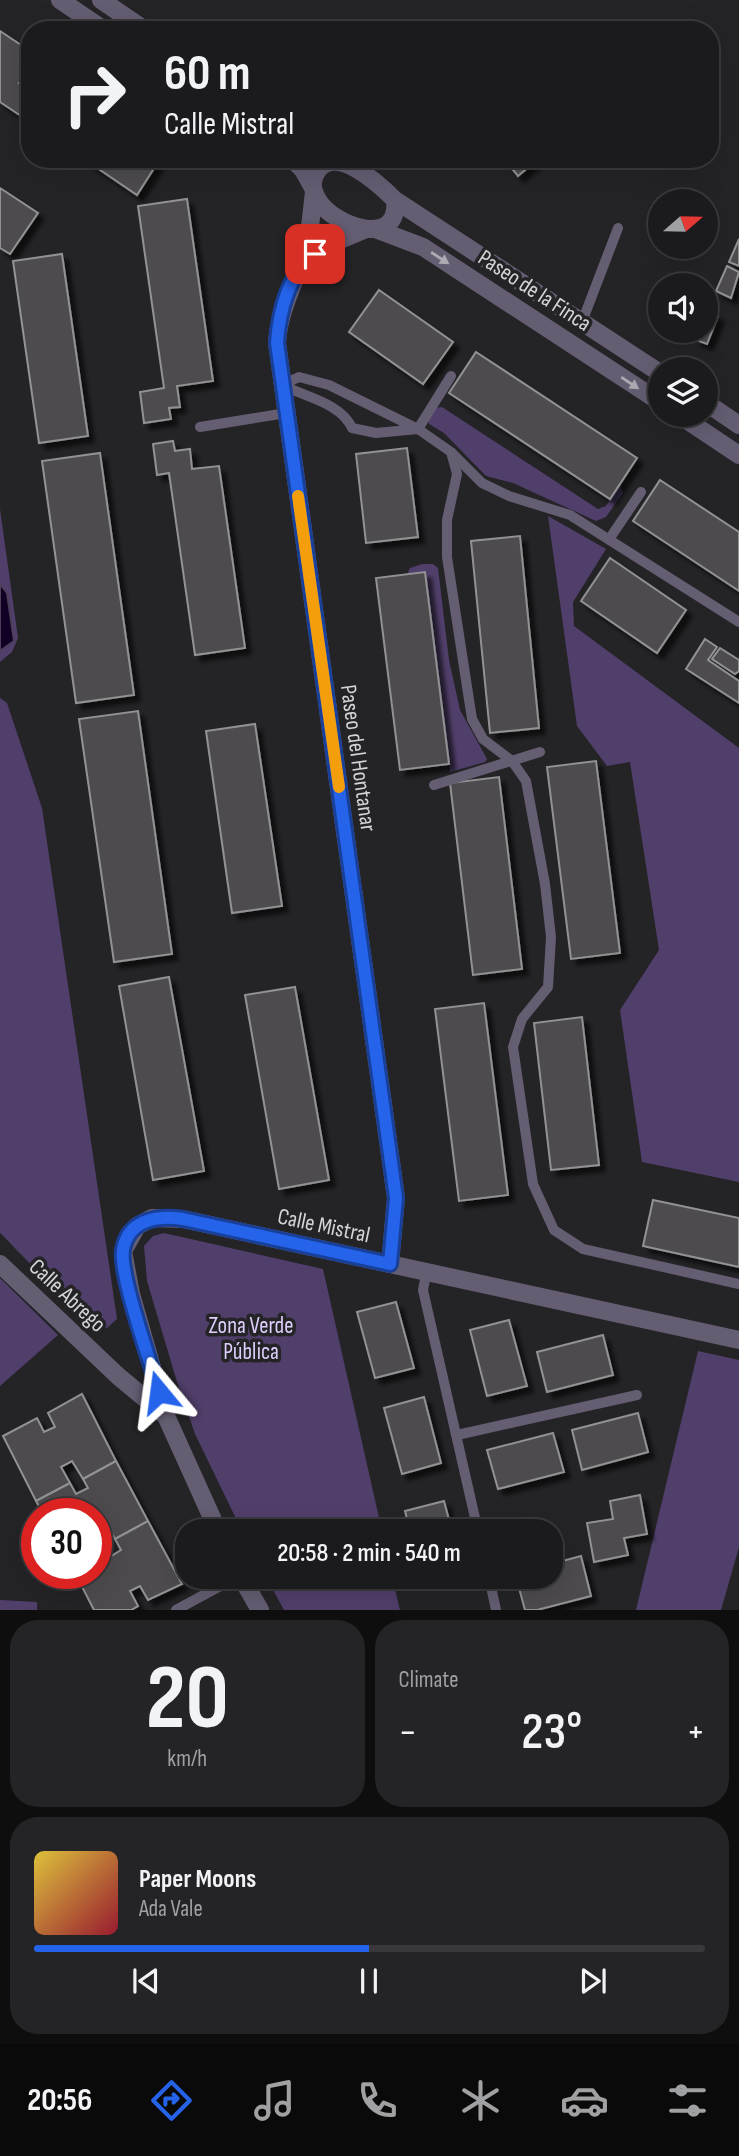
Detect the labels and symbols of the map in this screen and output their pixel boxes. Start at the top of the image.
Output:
north arrow [648,189,718,259]
pin [285,224,345,284]
street label: Paseo de la Finca [473,244,596,338]
one-way arrow [431,251,449,265]
one-way arrow [620,376,640,389]
street label: Paseo del Hontanar [334,683,382,834]
street label: Calle Mistral [275,1203,373,1249]
street label: Calle Abrego [23,1253,112,1338]
park label: Zona Verde Pública [209,1312,293,1366]
position arrow [122,1355,196,1429]
speed limit sign: 30 [21,1498,112,1589]

